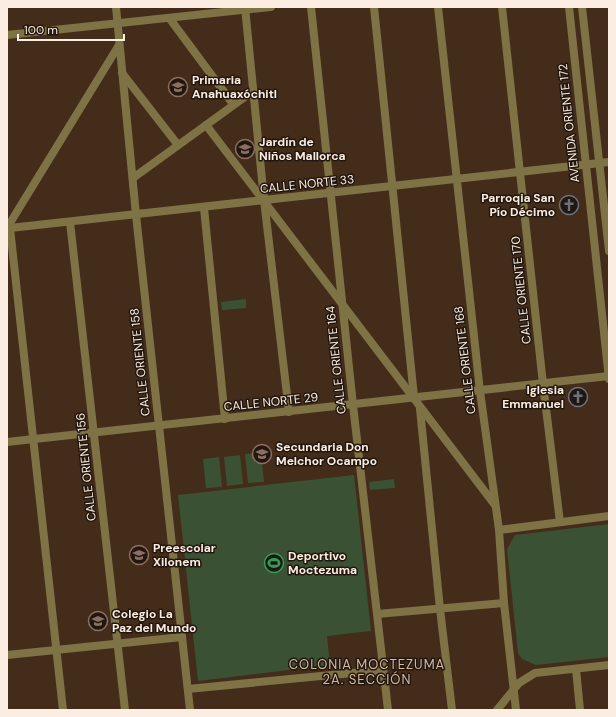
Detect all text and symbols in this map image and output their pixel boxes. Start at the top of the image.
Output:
scale bar [18,16,124,42]
text: 100 m [24,22,58,38]
street label: AVENIDA ORIENTE 172 [555,63,583,183]
place label: Primaria Anahuaxóchitl [192,72,277,102]
school or university icon: Primaria Anahuaxóchitl [167,76,189,98]
place label: Jardín de Niños Mallorca [259,134,346,164]
school or university icon: Jardín de Niños Mallorca [234,138,256,160]
street label: CALLE NORTE 33 [259,171,355,197]
place label: Parroqia San Pío Décimo [481,190,555,220]
church icon: Parroqia San Pío Décimo [558,194,580,216]
street label: CALLE ORIENTE 170 [507,235,535,345]
street label: CALLE ORIENTE 164 [322,305,350,415]
street label: CALLE ORIENTE 168 [450,305,480,415]
street label: CALLE ORIENTE 158 [126,307,154,417]
place label: Iglesia Emmanuel [502,382,564,412]
church icon: Iglesia Emmanuel [567,386,589,408]
street label: CALLE NORTE 29 [223,389,319,415]
street label: CALLE ORIENTE 156 [72,412,100,522]
place label: Secundaria Don Melchor Ocampo [276,439,377,469]
school or university icon: Secundaria Don Melchor Ocampo [251,443,273,465]
place label: Preescolar Xilonem [153,540,216,570]
school or university icon: Preescolar Xilonem [128,544,150,566]
place label: Deportivo Moctezuma [288,548,357,578]
sports icon: Deportivo Moctezuma [263,552,285,574]
place label: Colegio La Paz del Mundo [112,606,196,636]
school or university icon: Colegio La Paz del Mundo [87,610,109,632]
district label: COLONIA MOCTEZUMA 2A. SECCIÓN [289,656,445,688]

